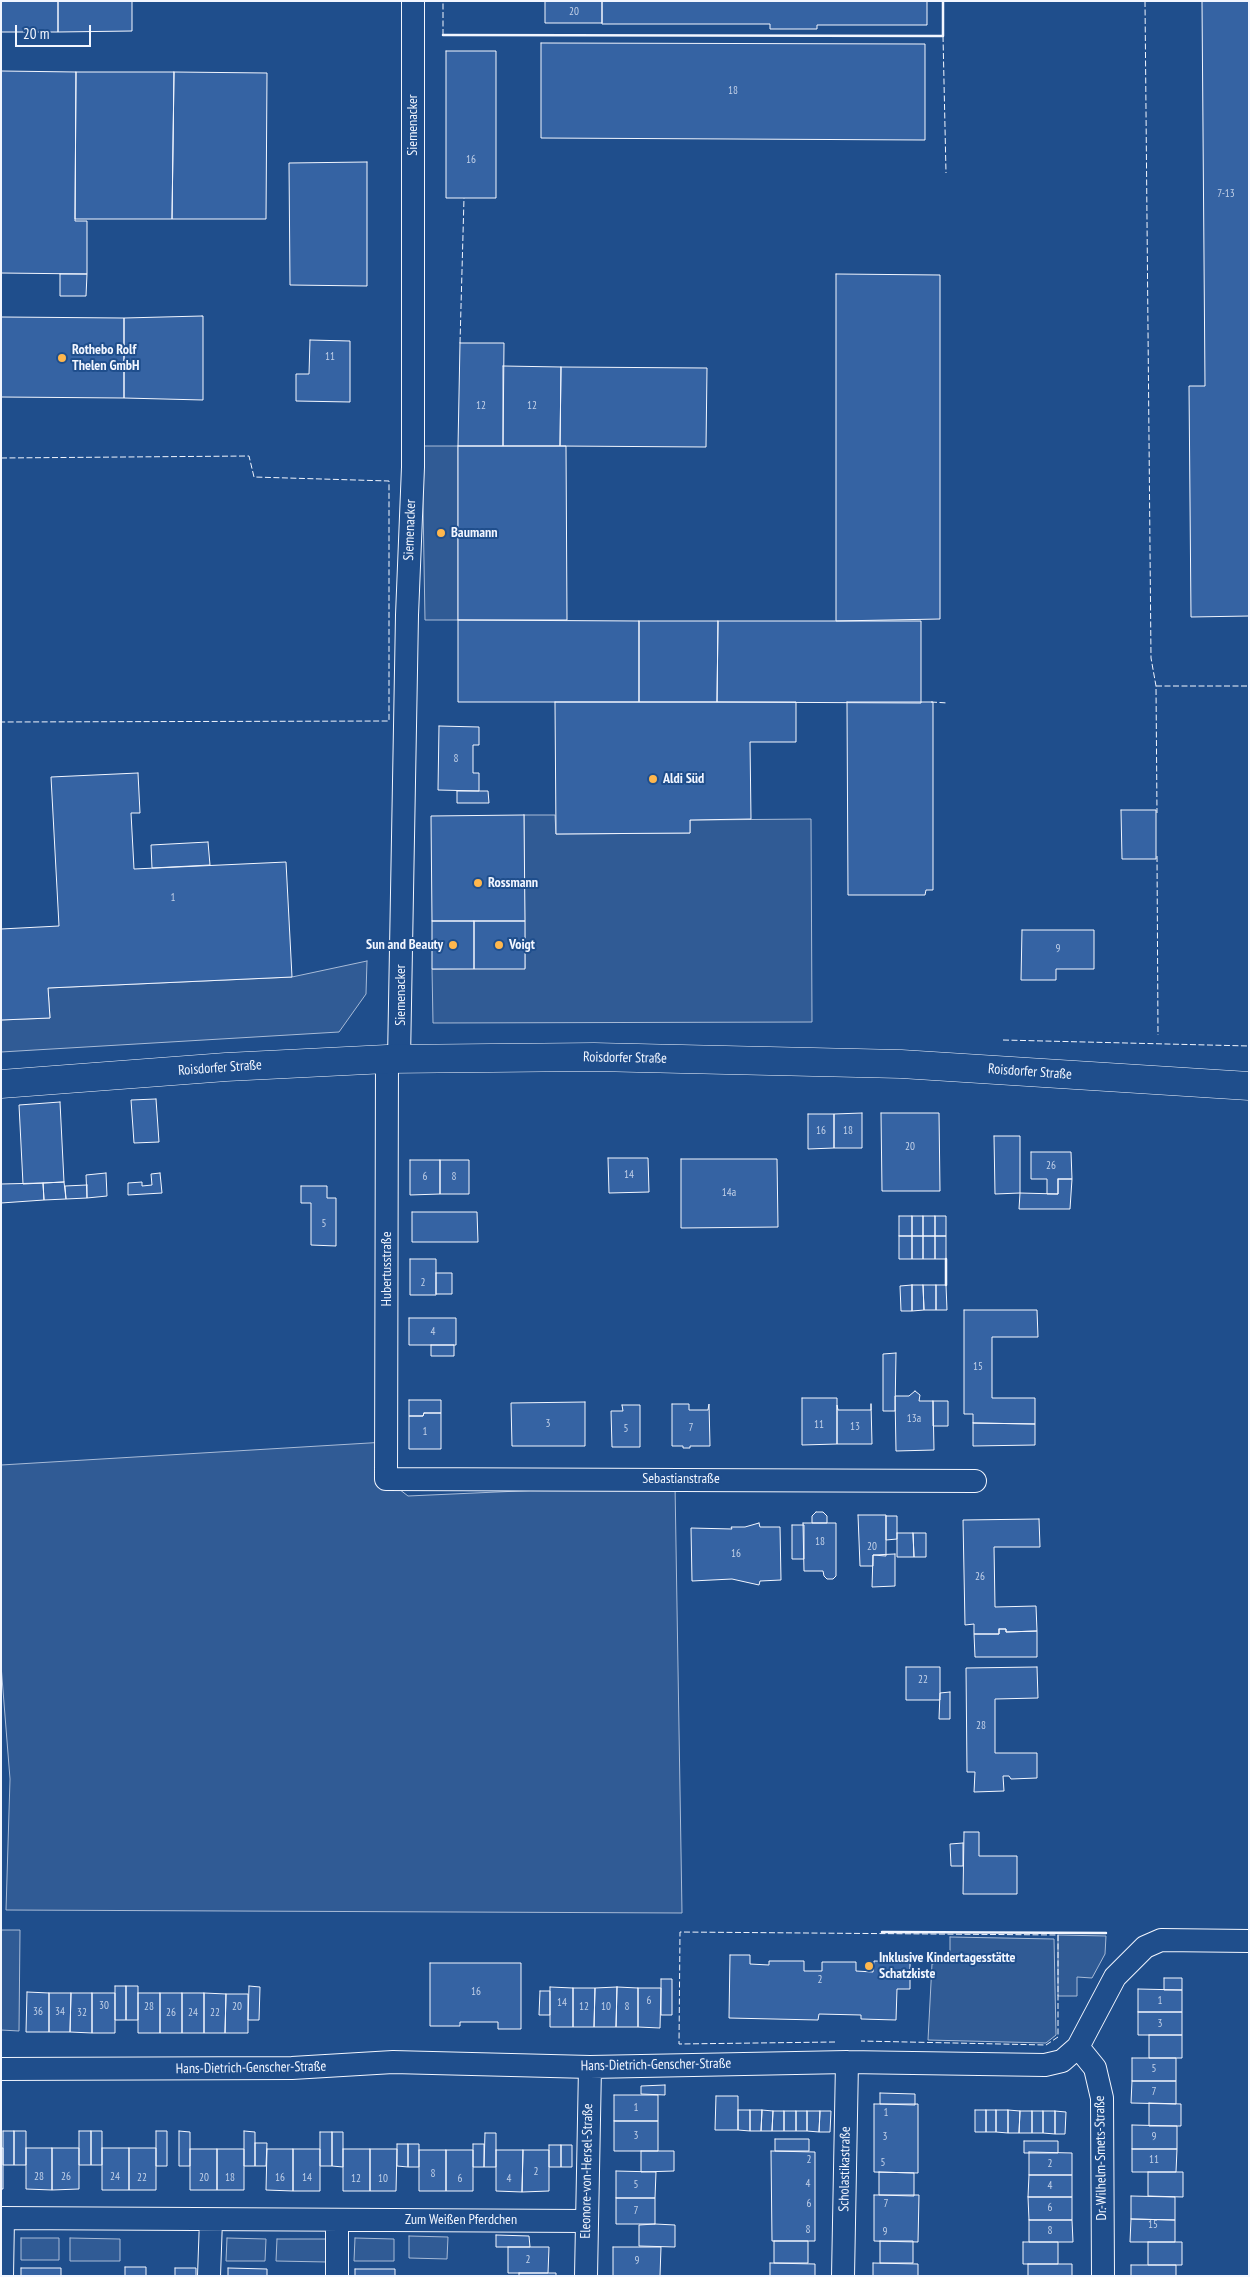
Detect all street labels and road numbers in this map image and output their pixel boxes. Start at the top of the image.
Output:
street label: Siemenacker [405,94,421,156]
street label: Siemenacker [401,499,419,561]
street label: Siemenacker [393,964,409,1026]
street label: Roisdorfer Straße [583,1049,667,1067]
street label: Roisdorfer Straße [178,1057,262,1079]
street label: Roisdorfer Straße [988,1061,1072,1083]
street label: Hubertusstraße [379,1232,395,1306]
street label: Sebastianstraße [642,1471,720,1487]
street label: Hans-Dietrich-Genscher-Straße [581,2055,731,2075]
street label: Hans-Dietrich-Genscher-Straße [176,2058,326,2078]
street label: Dr.-Wilhelm-Smets-Straße [1092,2095,1110,2221]
street label: Eleonore-von-Hersel-Straße [577,2103,597,2239]
street label: Scholastikastraße [836,2126,854,2212]
street label: Zum Weißen Pferdchen [405,2212,517,2228]

